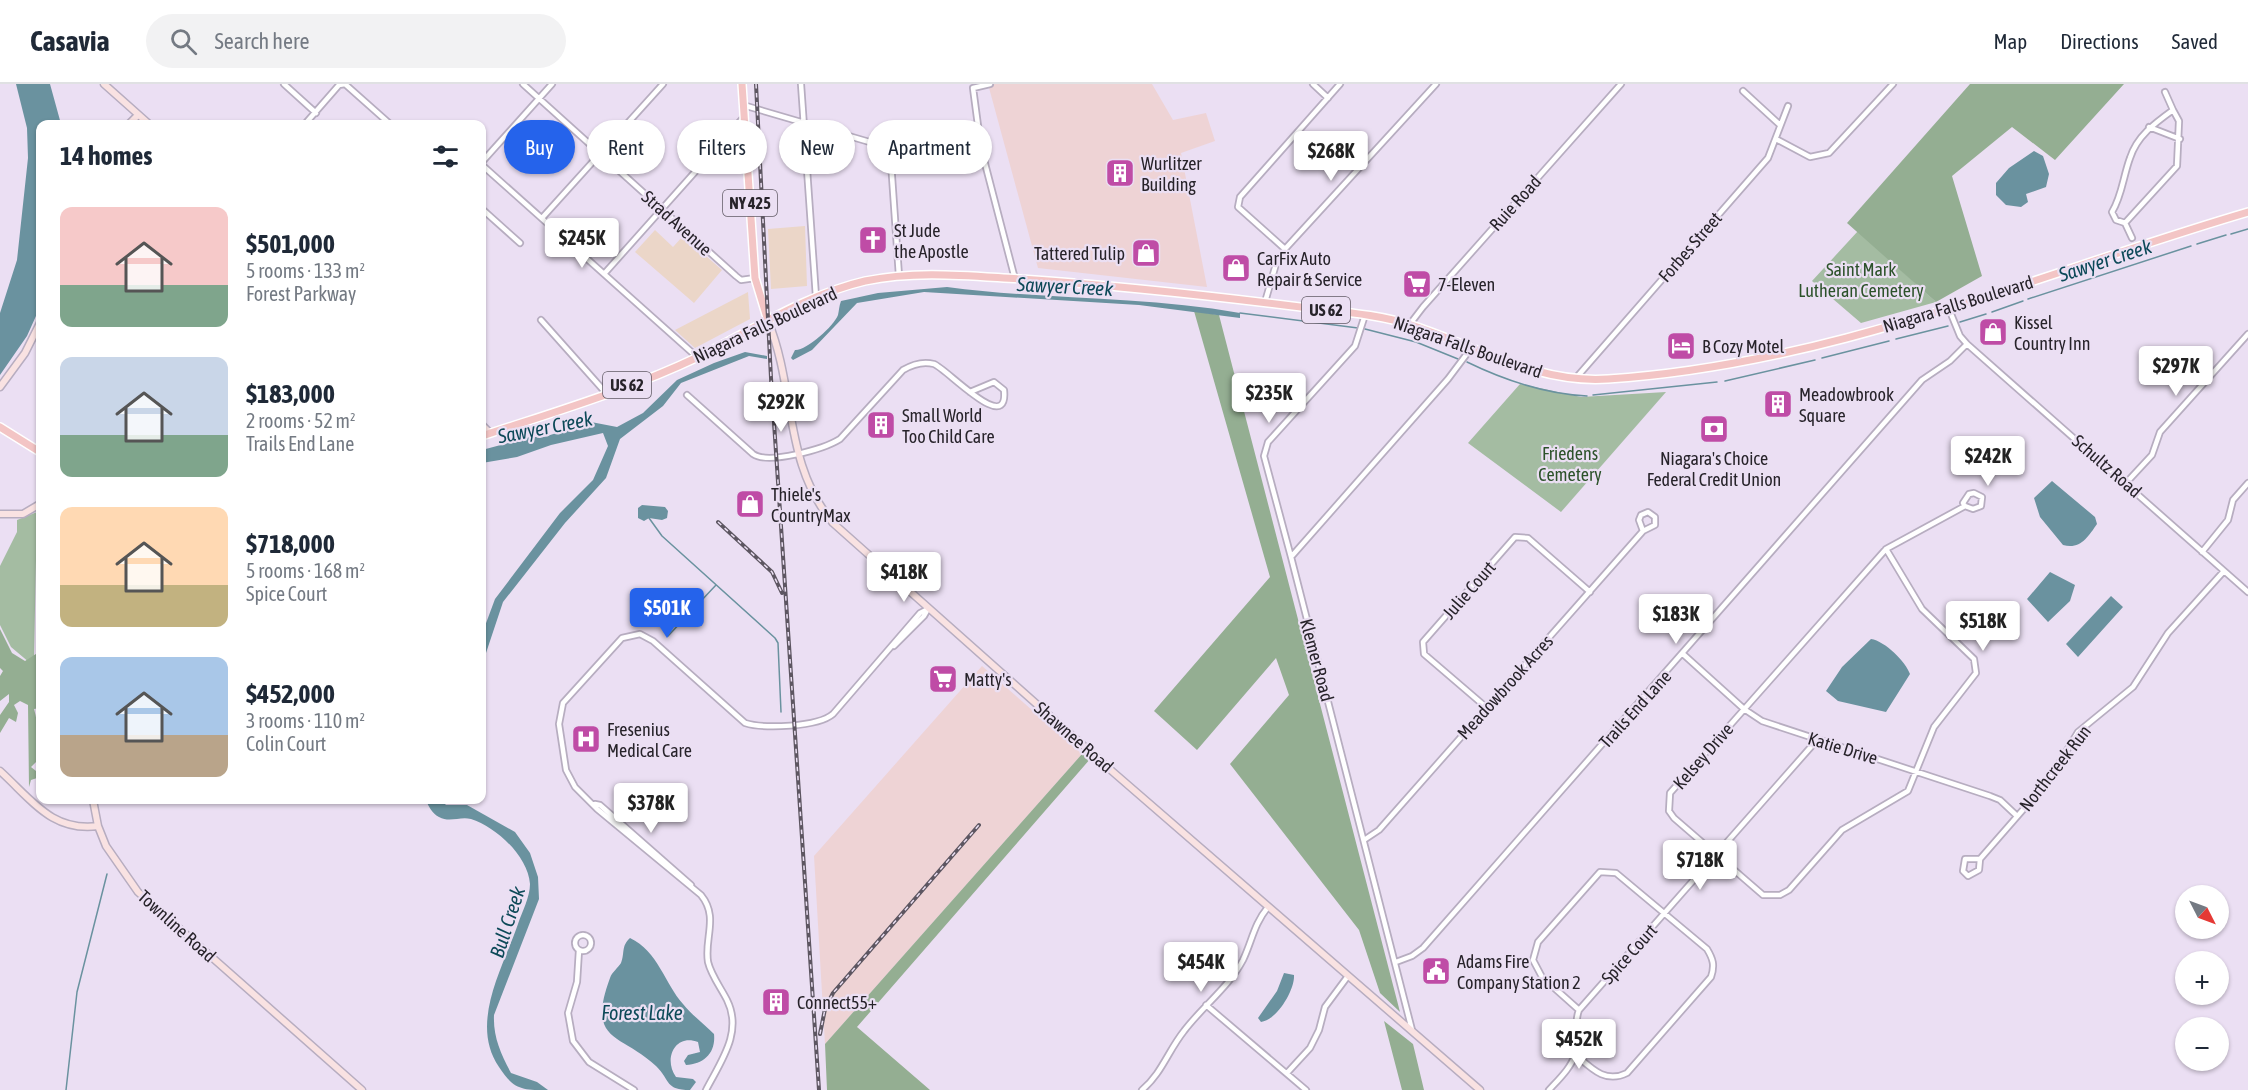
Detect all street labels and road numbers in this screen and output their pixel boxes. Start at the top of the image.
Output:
street label: Ruie Road [1485,171,1545,235]
street label: Strad Avenue [638,186,716,260]
road number: NY 425 [723,190,777,216]
street label: Forbes Street [1654,208,1726,286]
street label: Niagara Falls Boulevard [1880,271,2036,337]
street label: Niagara Falls Boulevard [690,283,840,367]
road number: US 62 [1302,297,1350,323]
street label: Niagara Falls Boulevard [1391,312,1545,382]
road number: US 62 [603,372,651,398]
street label: Schultz Road [2068,430,2146,502]
street label: Julie Court [1438,557,1500,623]
street label: Klemer Road [1296,616,1338,704]
street label: Meadowbrook Acres [1453,631,1557,743]
street label: Trails End Lane [1595,666,1675,752]
street label: Shawnee Road [1030,697,1118,777]
street label: Kelsey Drive [1669,719,1737,793]
street label: Northcreek Run [2015,721,2095,815]
street label: Katie Drive [1806,727,1880,769]
street label: Townline Road [134,886,220,966]
street label: Spice Court [1597,920,1661,988]

